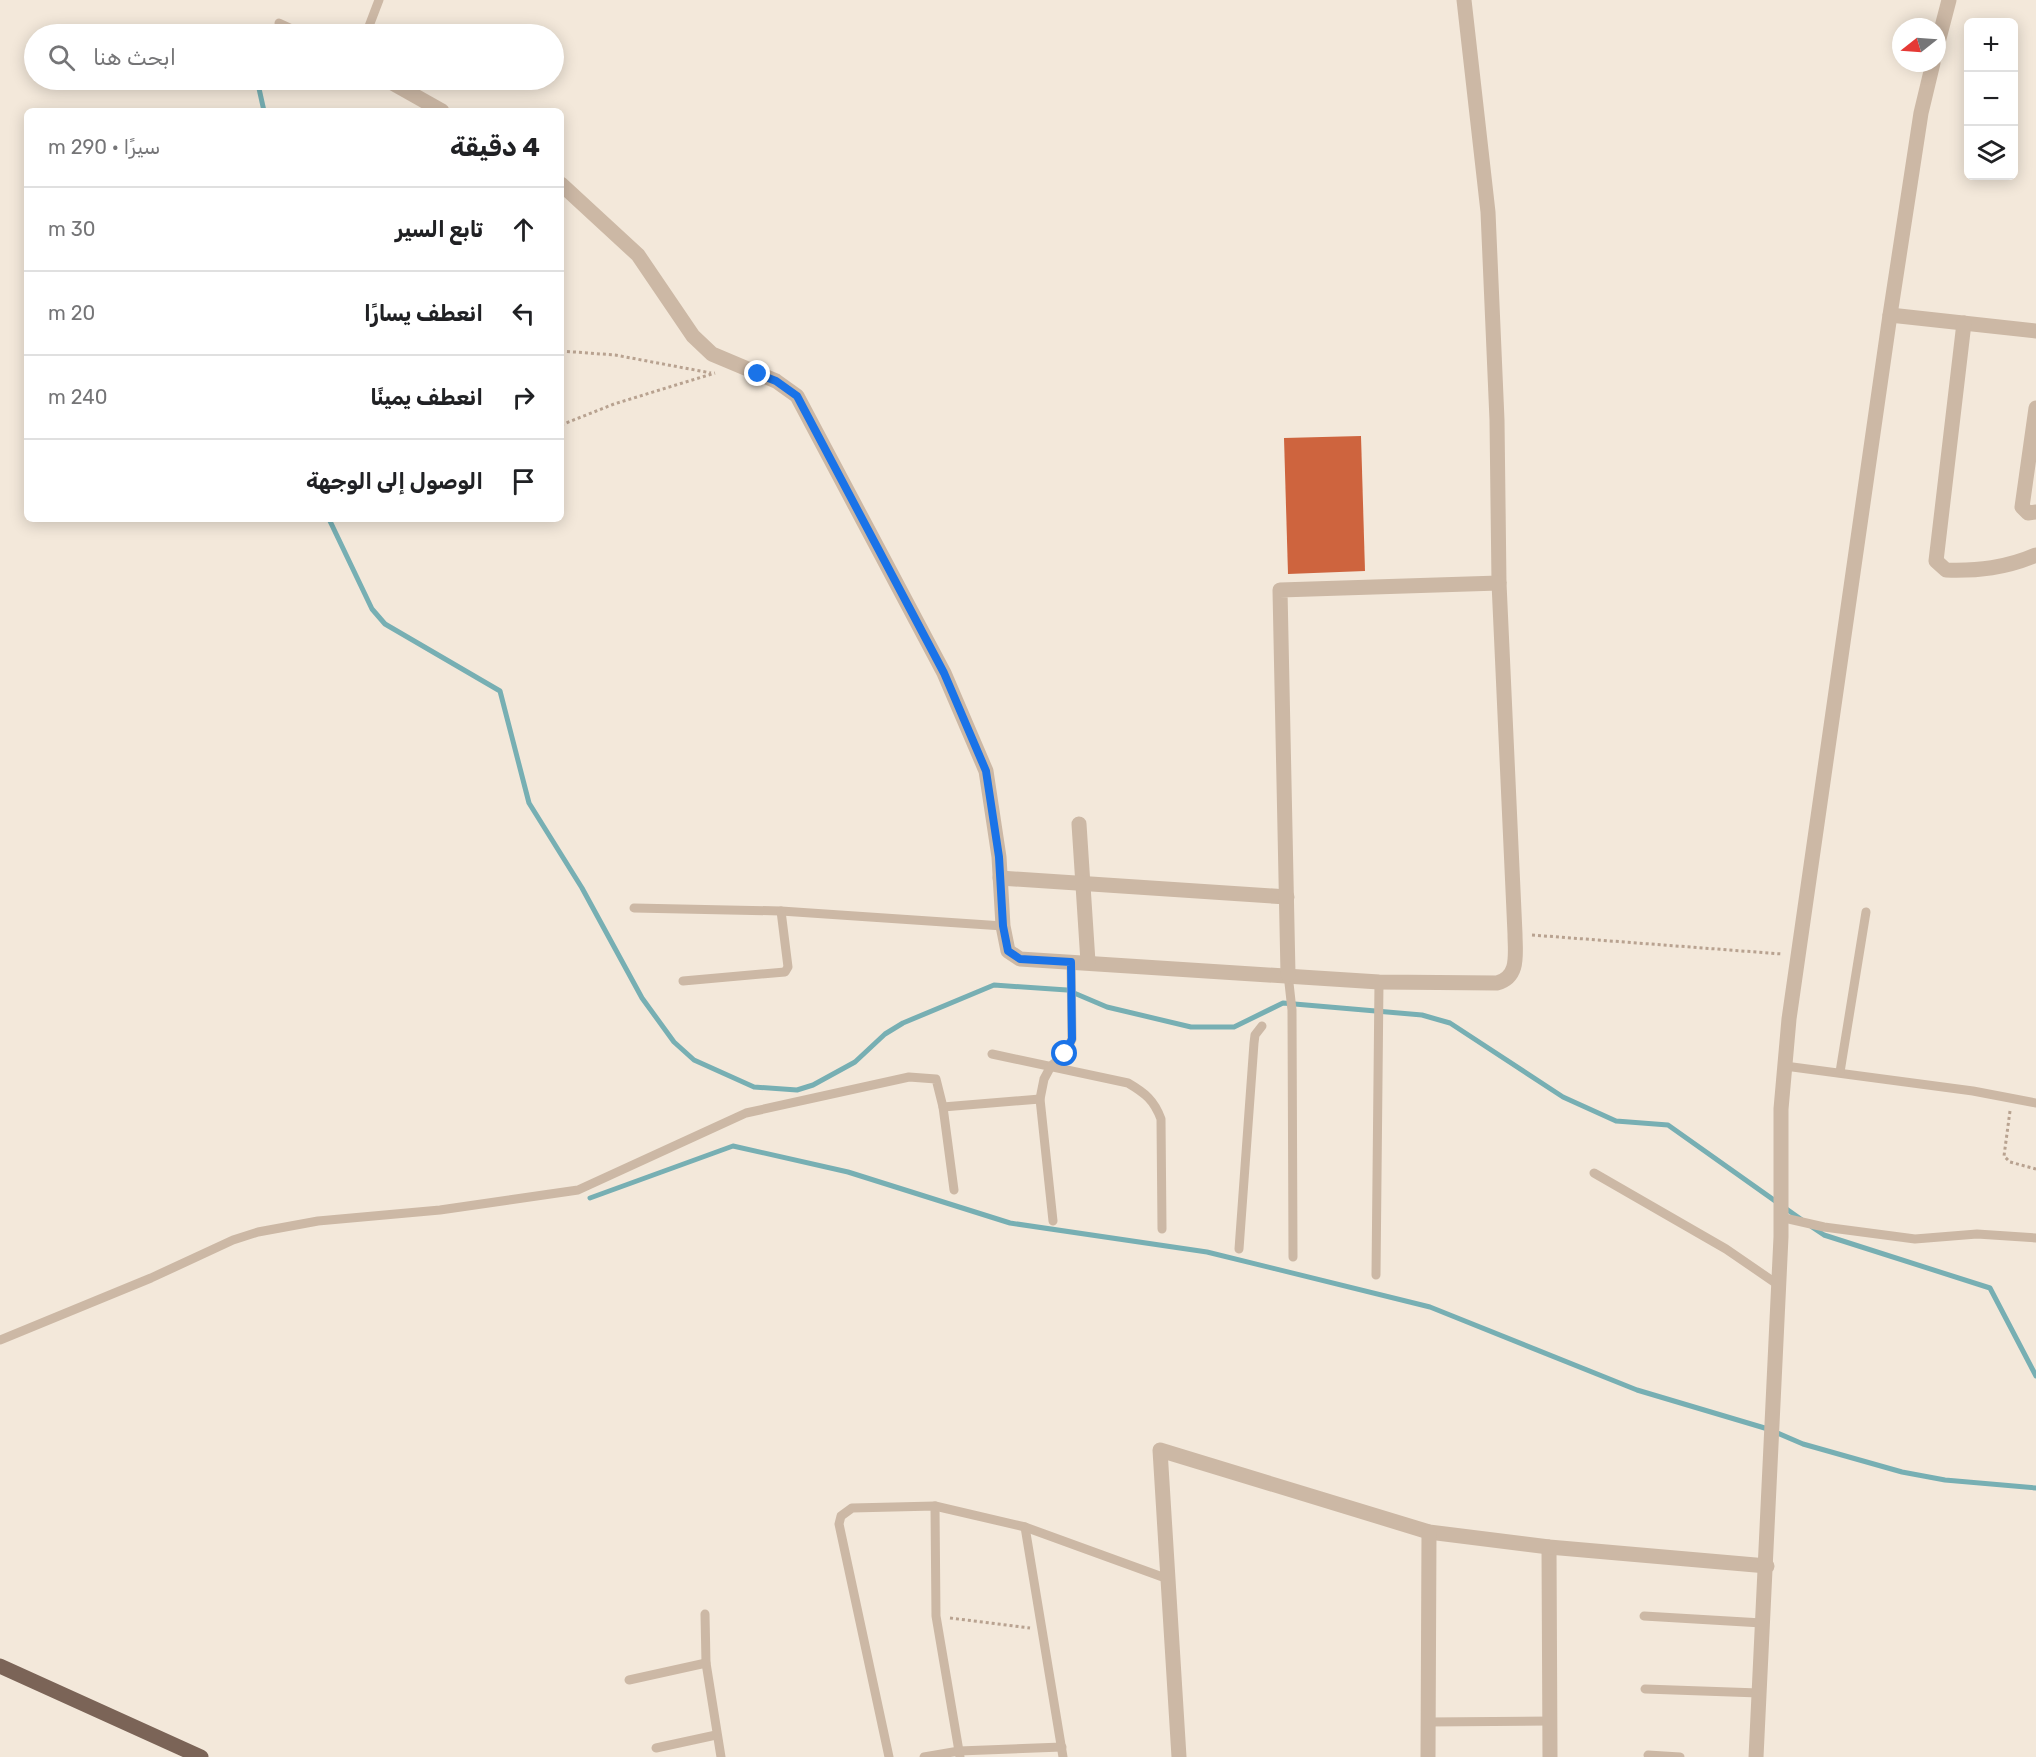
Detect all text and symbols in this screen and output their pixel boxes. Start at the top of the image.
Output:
north arrow [1892,18,1946,72]
map controls [1964,18,2018,180]
button: + [1964,18,2018,72]
search box [24,24,564,90]
icon: search [45,41,78,74]
text: ابحث هنا [93,44,176,71]
button: − [1964,72,2018,126]
button: layers [1964,126,2018,180]
text: 4 دقيقة [450,132,540,163]
text: سيرًا · 290 m [48,135,160,159]
icon: ahead [507,213,540,246]
text: تابع السير [395,216,483,243]
text: 30 m [48,217,95,241]
icon: left [507,297,540,330]
text: انعطف يسارًا [364,300,483,327]
text: 20 m [48,301,95,325]
route end [744,360,770,386]
icon: right [507,381,540,414]
text: انعطف يمينًا [370,384,483,411]
text: 240 m [48,385,107,409]
icon: arrive [507,465,540,498]
text: الوصول إلى الوجهة [306,468,483,495]
route start [1051,1040,1077,1066]

